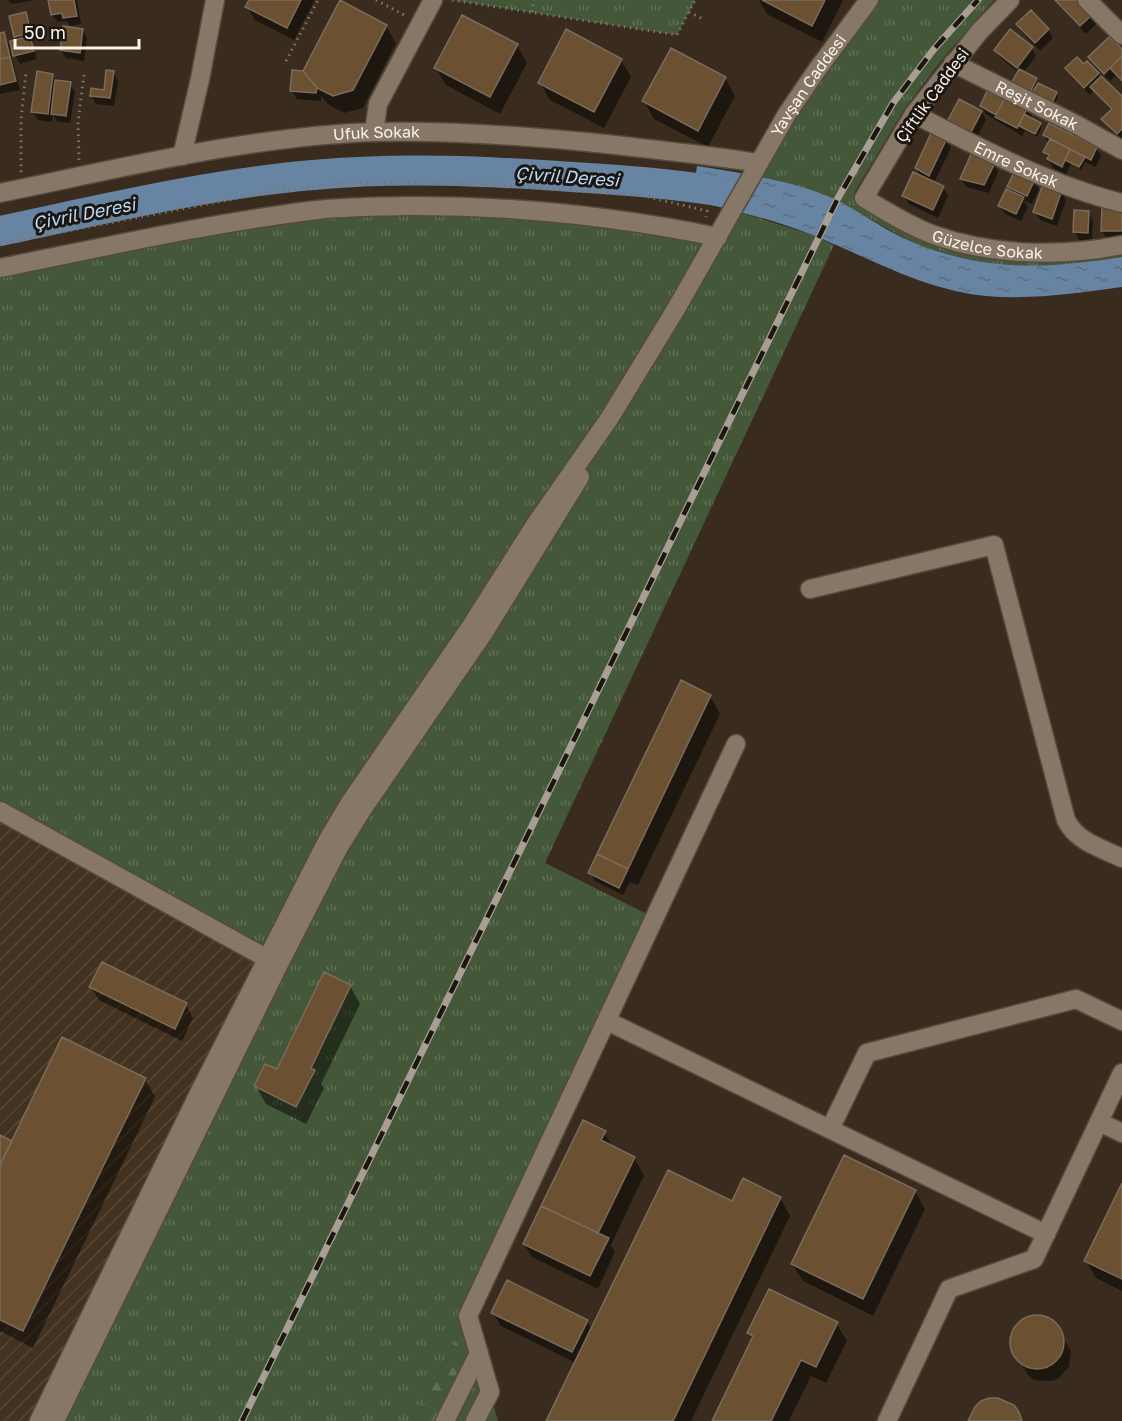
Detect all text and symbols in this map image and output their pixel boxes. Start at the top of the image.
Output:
scale bar [15,12,140,50]
text: 50 m [24,21,66,43]
street label: Yavşan Caddesi [766,30,850,140]
street label: Çiftlik Caddesi [891,44,973,146]
street label: Reşit Sokak [992,76,1082,134]
street label: Ufuk Sokak [332,122,420,144]
street label: Emre Sokak [971,136,1061,192]
water label: Çivril Deresi [514,161,622,191]
water label: Çivril Deresi [31,192,139,234]
street label: Güzelce Sokak [929,225,1043,263]

